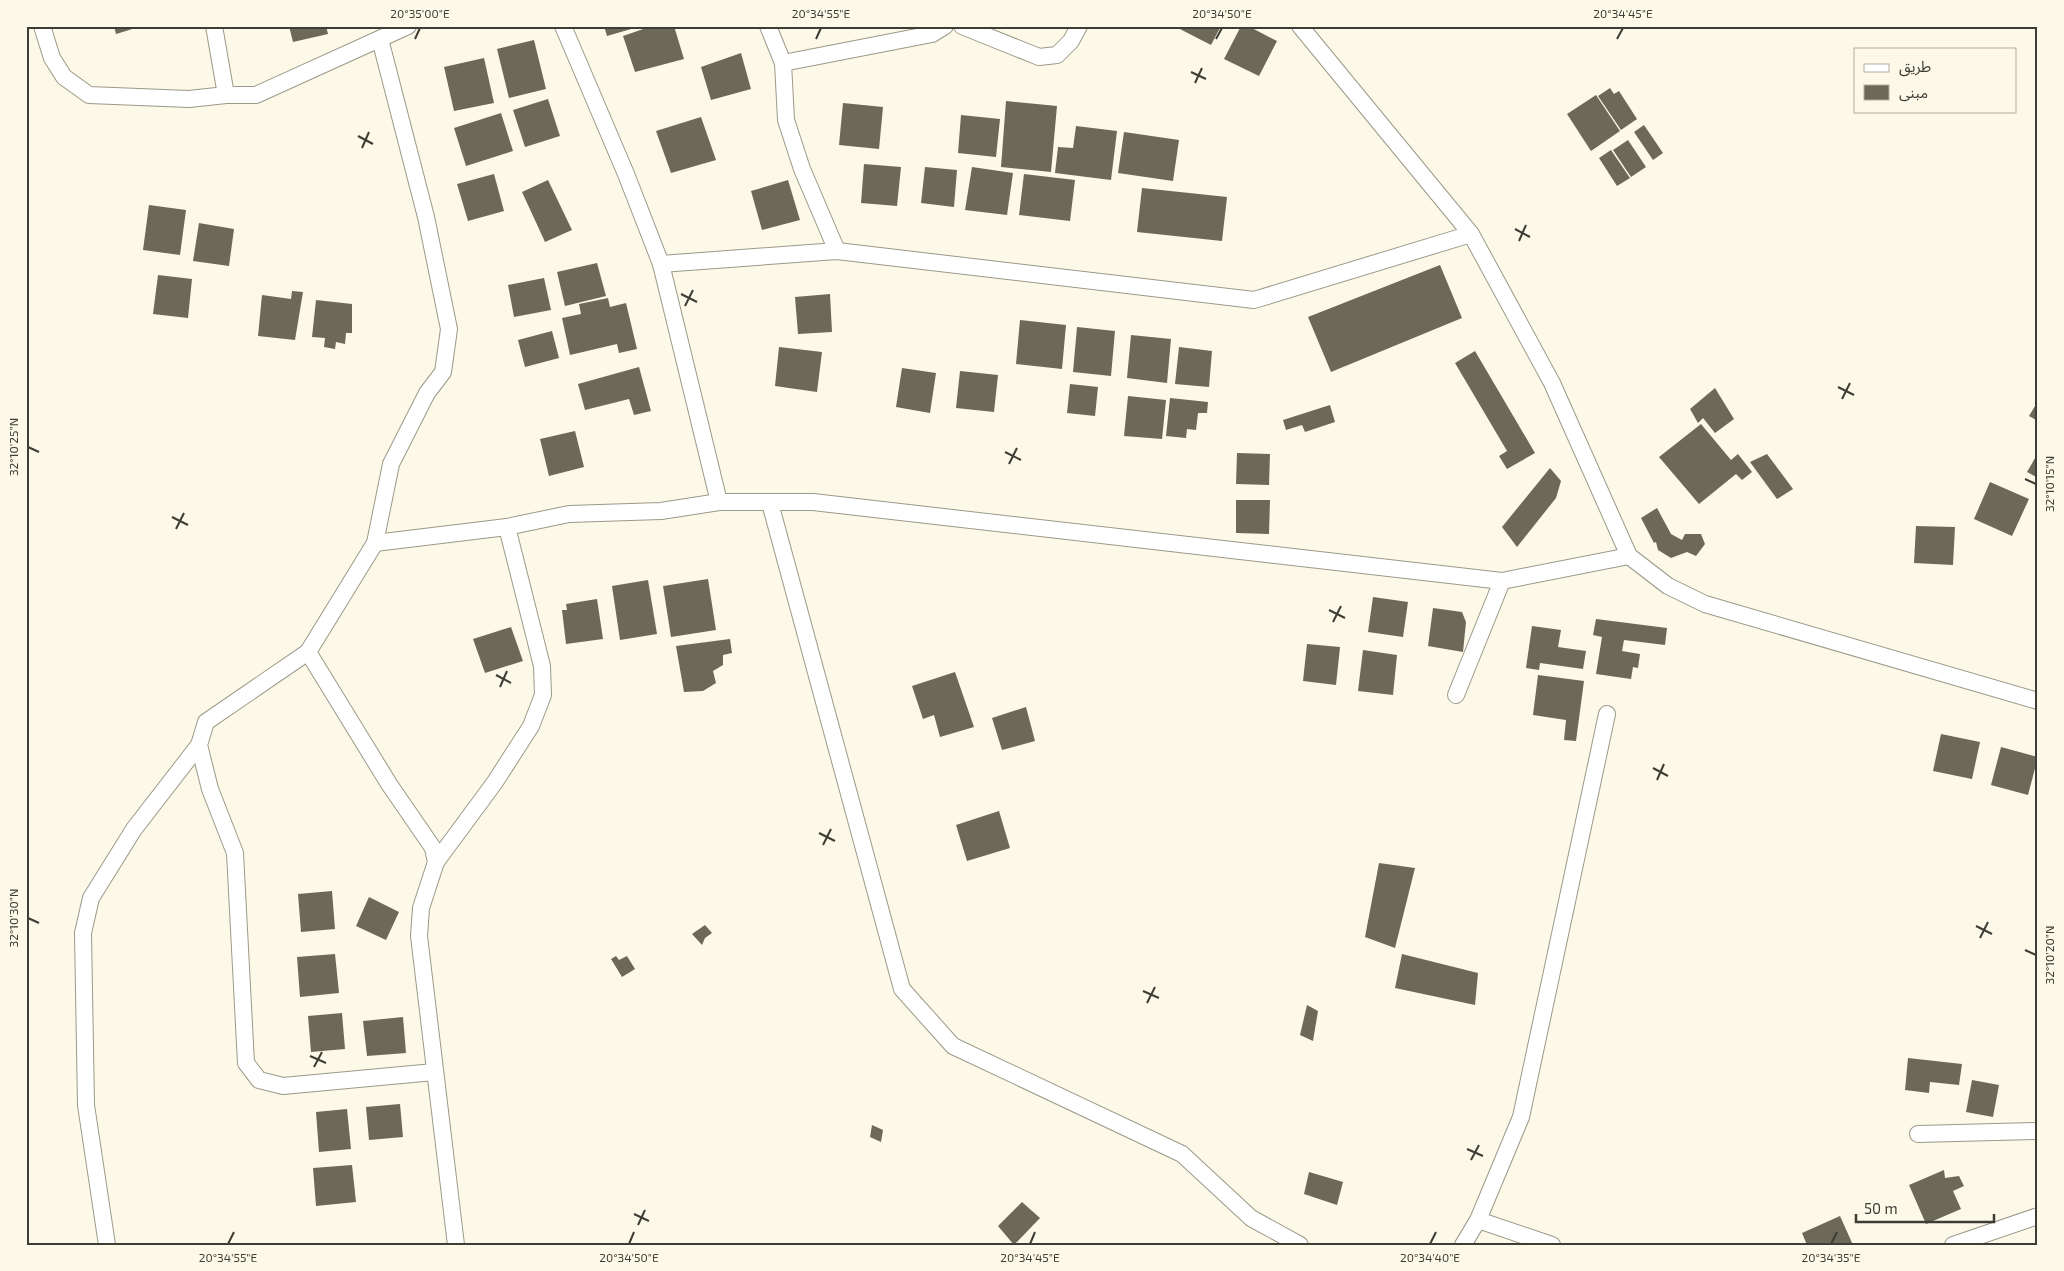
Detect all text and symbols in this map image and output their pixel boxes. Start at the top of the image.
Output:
text: 20°35'00"E [390,6,450,20]
text: 20°34'55"E [792,6,851,20]
text: 20°34'50"E [1192,6,1252,20]
text: 20°34'45"E [1593,6,1653,20]
legend [1854,48,2016,112]
text: طريق [1899,57,1931,77]
text: مبنى [1899,83,1928,102]
text: 32°10'25"N [6,418,20,476]
text: 32°10'15"N [2042,456,2056,512]
text: 32°10'30"N [6,889,20,947]
text: 32°10'20"N [2042,926,2056,984]
scale bar [1856,1191,1994,1223]
text: 50 m [1864,1199,1898,1217]
text: 20°34'55"E [199,1250,258,1264]
text: 20°34'50"E [599,1250,659,1264]
text: 20°34'45"E [1000,1250,1060,1264]
text: 20°34'40"E [1400,1250,1460,1264]
text: 20°34'35"E [1802,1250,1861,1264]

